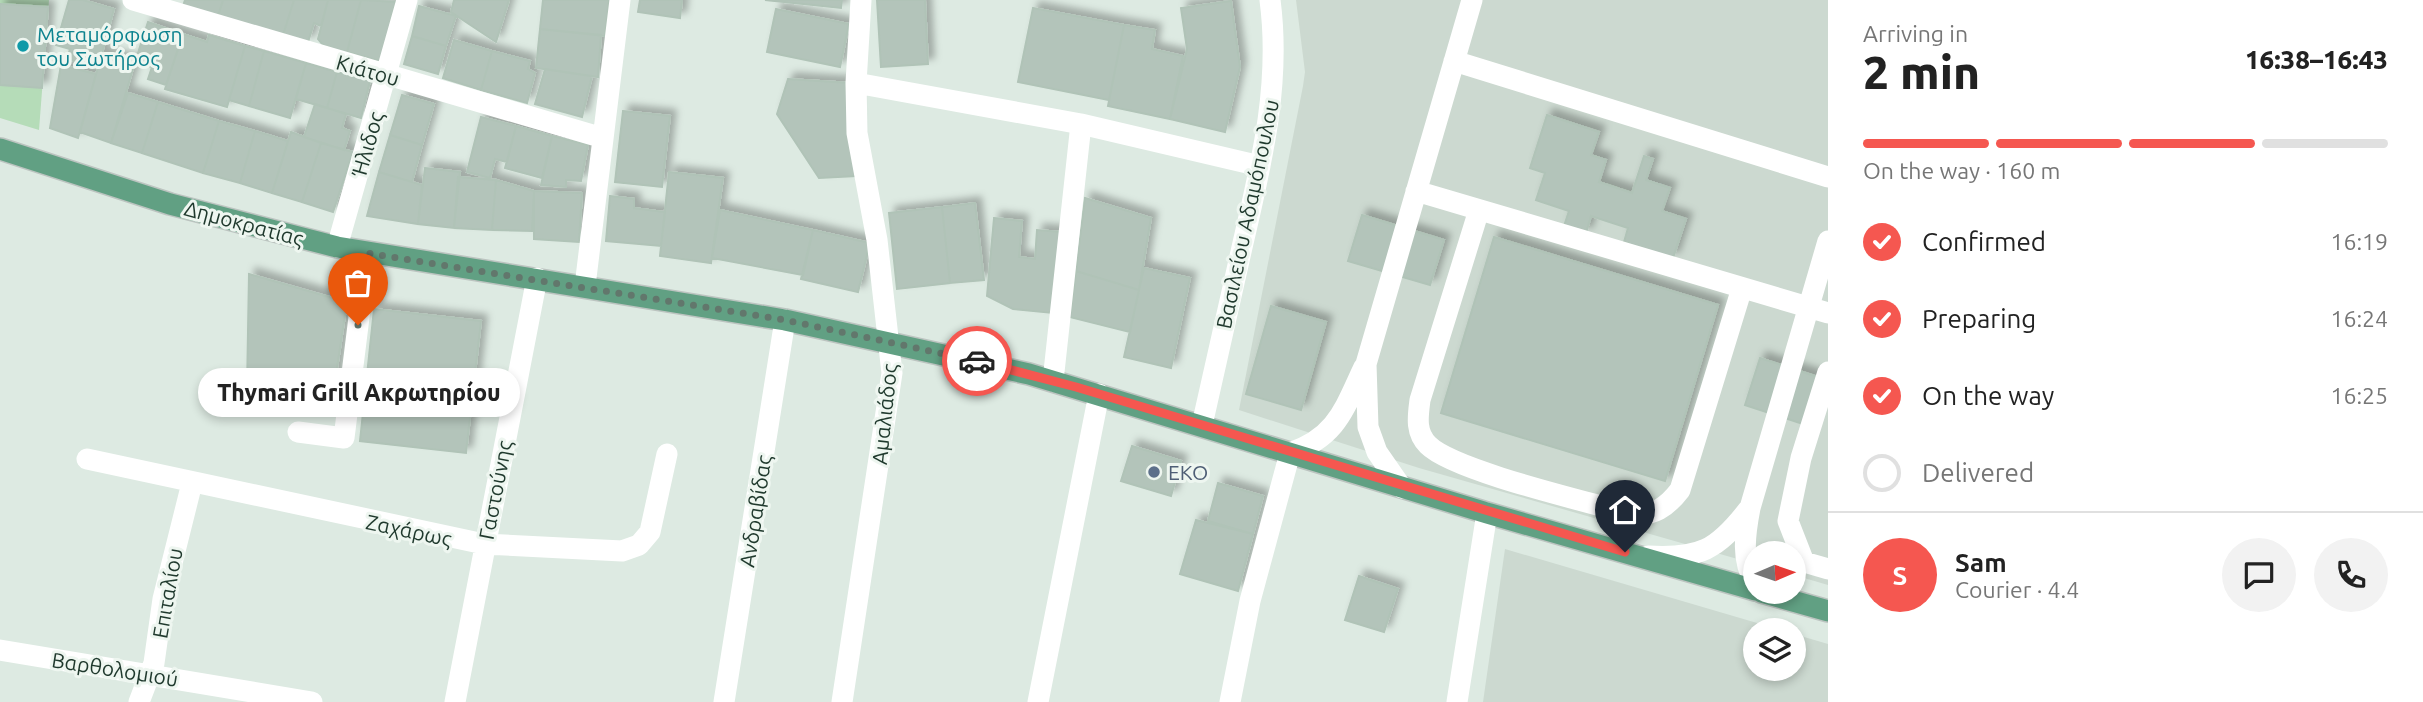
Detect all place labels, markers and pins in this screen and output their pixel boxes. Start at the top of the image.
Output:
place label: Μεταμόρφωση του Σωτήρος [37,22,183,70]
marker: Μεταμόρφωση του Σωτήρος [15,38,31,54]
pin [328,253,388,325]
callout: Thymari Grill Ακρωτηρίου [197,367,519,416]
place label: EKO [1168,460,1208,484]
marker: EKO [1146,464,1162,480]
pin [1595,480,1655,552]

